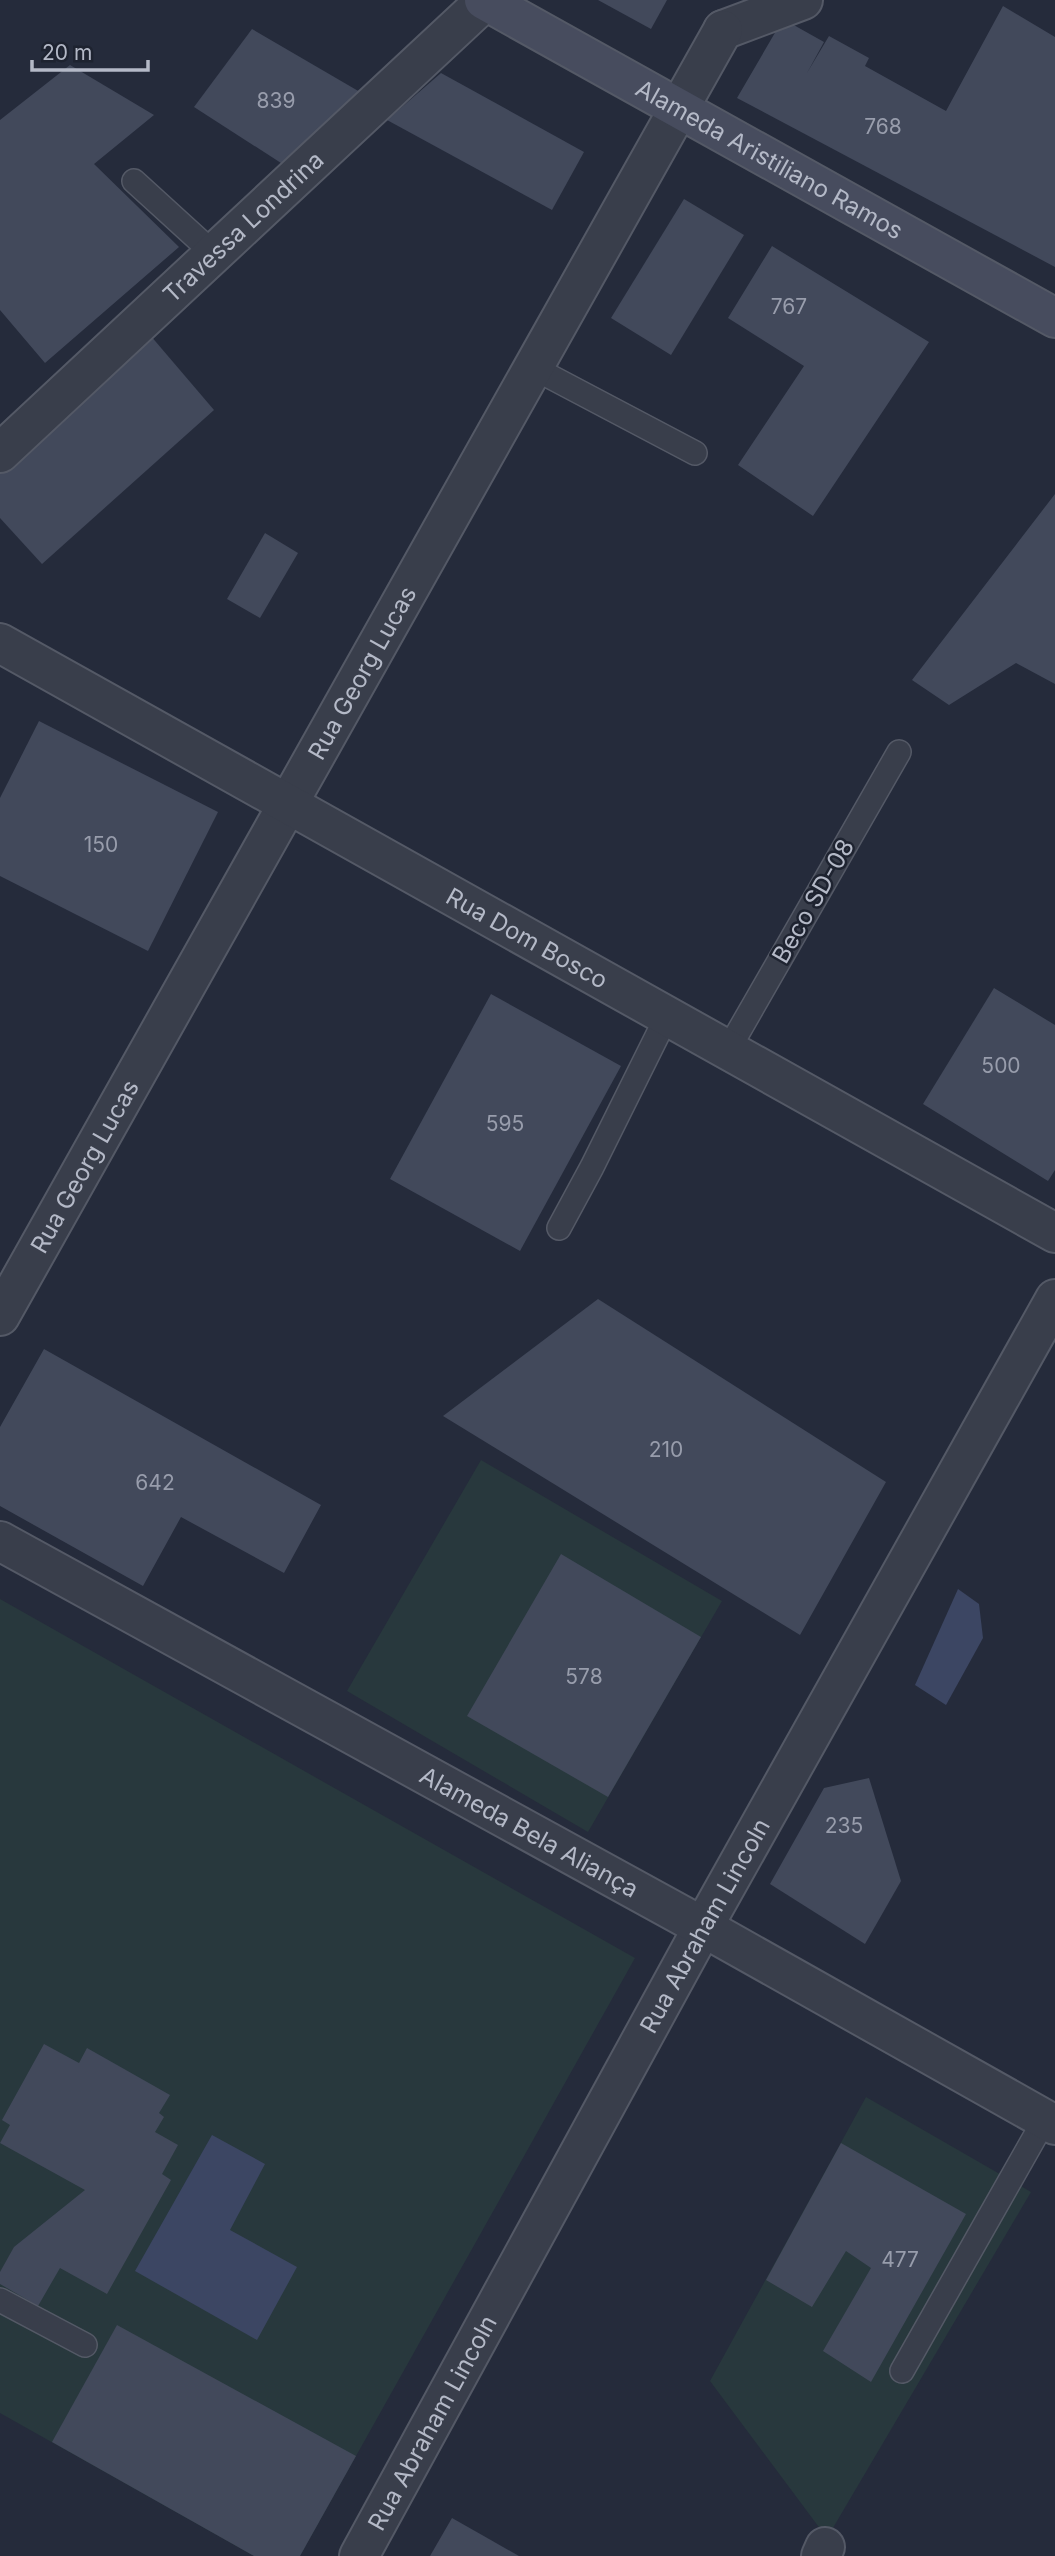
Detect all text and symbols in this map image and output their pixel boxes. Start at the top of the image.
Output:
scale bar [32,28,147,72]
text: 20 m [42,40,92,65]
street label: Alameda Aristiliano Ramos [631,73,908,245]
house number: 839 [257,88,296,113]
house number: 768 [864,114,902,139]
street label: Travessa Londrina [157,145,329,308]
house number: 767 [771,294,807,319]
street label: Rua Georg Lucas [301,581,422,764]
house number: 150 [84,832,118,857]
street label: Beco SD-08 [766,834,860,968]
street label: Rua Dom Bosco [441,881,613,994]
house number: 500 [981,1053,1021,1078]
street label: Rua Georg Lucas [24,1074,145,1258]
house number: 595 [486,1111,524,1136]
house number: 210 [649,1437,683,1462]
house number: 642 [135,1470,175,1495]
house number: 578 [565,1664,603,1689]
street label: Alameda Bela Aliança [415,1760,644,1903]
street label: Rua Abraham Lincoln [633,1813,776,2038]
house number: 235 [825,1813,863,1838]
house number: 477 [881,2247,919,2272]
street label: Rua Abraham Lincoln [361,2310,502,2535]

